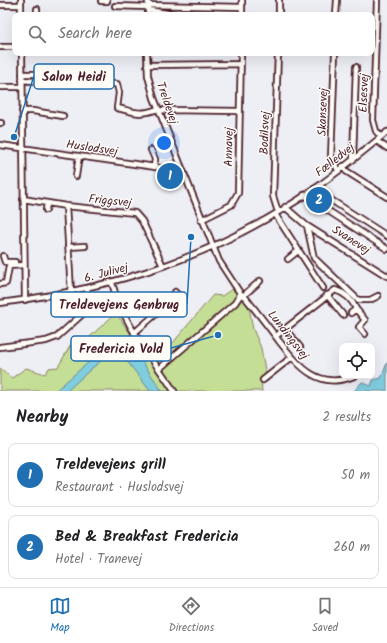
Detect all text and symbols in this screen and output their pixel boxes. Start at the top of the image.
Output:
search box [12,12,375,56]
text: Search here [58,22,132,46]
icon: search [26,23,48,45]
callout: Salon Heidi [34,64,114,89]
text: Salon Heidi [42,67,107,88]
street label: Elsesvej [354,72,374,113]
street label: Treldevej [151,79,183,128]
street label: Skansevej [313,87,333,136]
street label: Bodilsvej [255,110,275,155]
street label: Annavej [219,126,239,167]
your location [154,133,174,153]
street label: Huslodsvej [65,135,120,161]
street label: Fælledvej [311,138,360,182]
pin: 1 [157,161,183,191]
pin: 2 [306,185,332,215]
street label: Friggsvej [88,189,133,213]
street label: Svanevej [328,220,375,260]
street label: 6. Julivej [82,258,131,288]
callout: Treldevejens Genbrug [51,292,187,317]
text: Treldevejens Genbrug [59,295,179,316]
street label: Lundingsvej [263,306,314,365]
callout: Fredericia Vold [71,336,171,361]
text: Fredericia Vold [79,339,164,360]
map controls [339,343,375,379]
button: locate [339,343,375,379]
text: Nearby [16,404,68,431]
text: 2 results [323,407,371,428]
text: Treldevejens grill [55,453,166,477]
text: 1 [28,465,32,486]
text: 50 m [341,465,370,486]
text: Restaurant · Huslodsvej [55,477,183,498]
text: Bed & Breakfast Fredericia [55,525,238,549]
text: 2 [26,537,34,558]
text: 260 m [333,537,370,558]
text: Hotel · Tranevej [55,549,142,570]
tab: Map [49,595,71,637]
tab: Directions [169,595,214,637]
tab: Saved [312,595,338,637]

